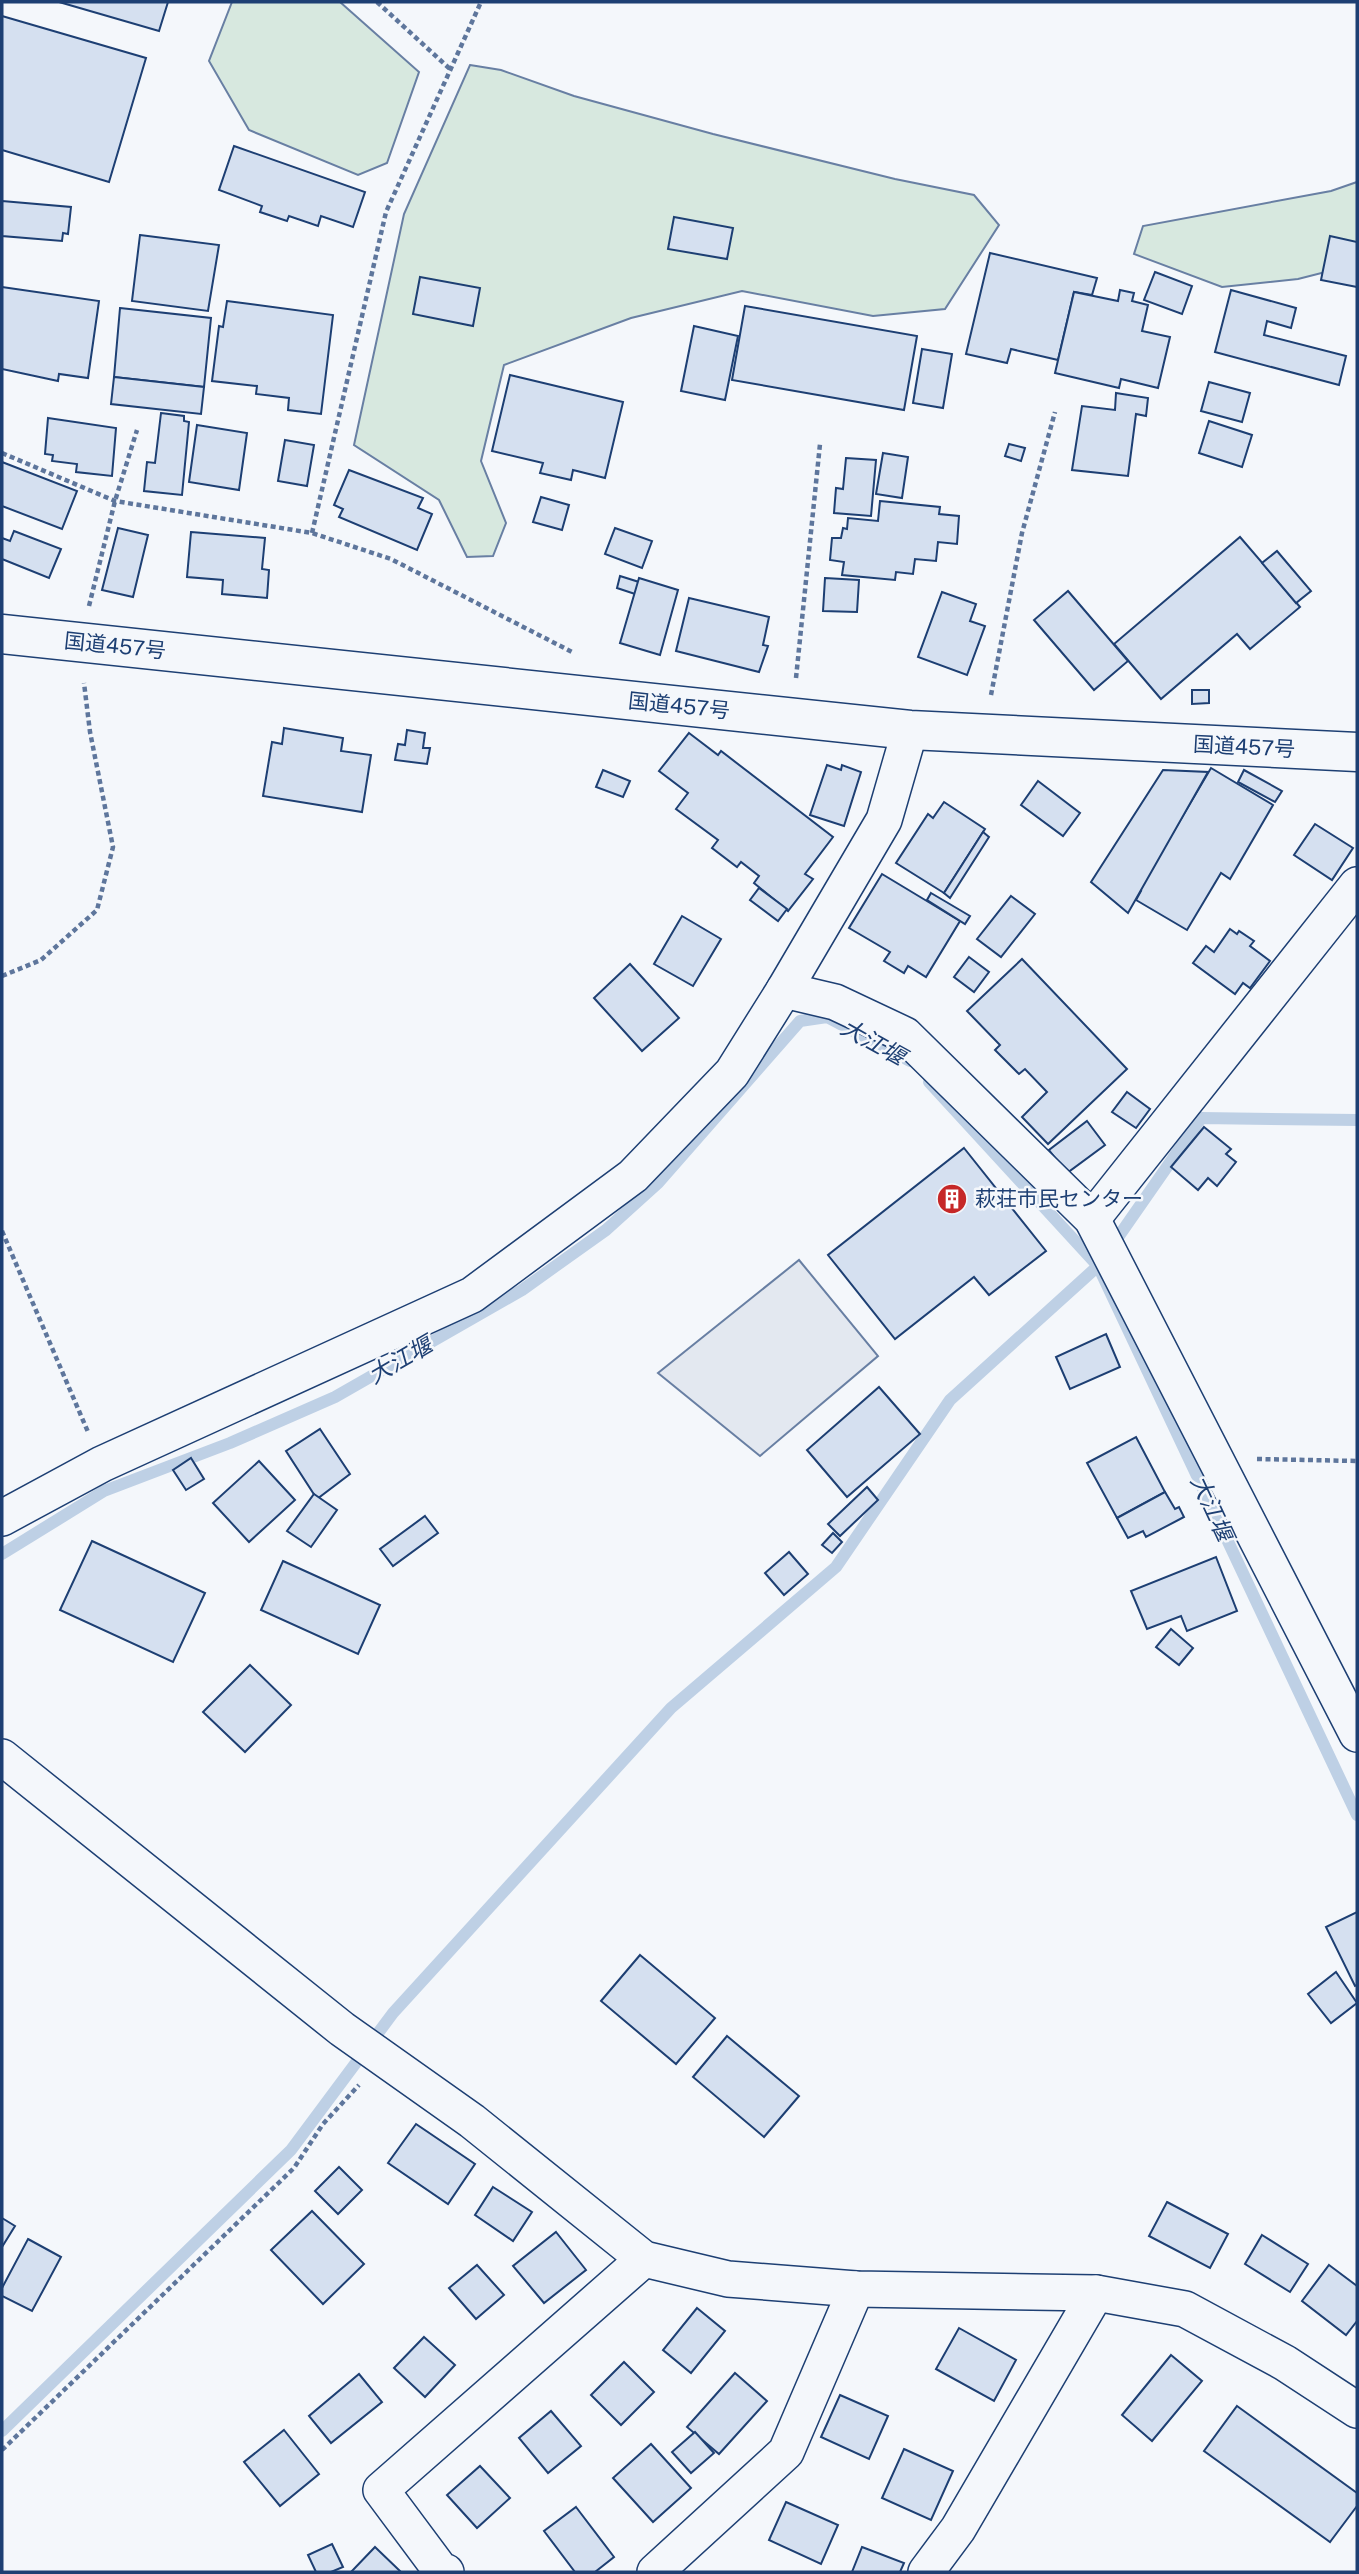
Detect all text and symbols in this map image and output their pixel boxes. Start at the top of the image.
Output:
street label: 国道457号 [63,628,167,663]
street label: 国道457号 [627,688,731,723]
street label: 国道457号 [1192,731,1296,762]
water label: 大江堰 [837,1013,913,1072]
building icon: 萩荘市民センター [935,1182,969,1216]
place label: 萩荘市民センター [975,1186,1143,1211]
water label: 大江堰 [363,1329,440,1389]
water label: 大江堰 [1186,1471,1241,1548]

